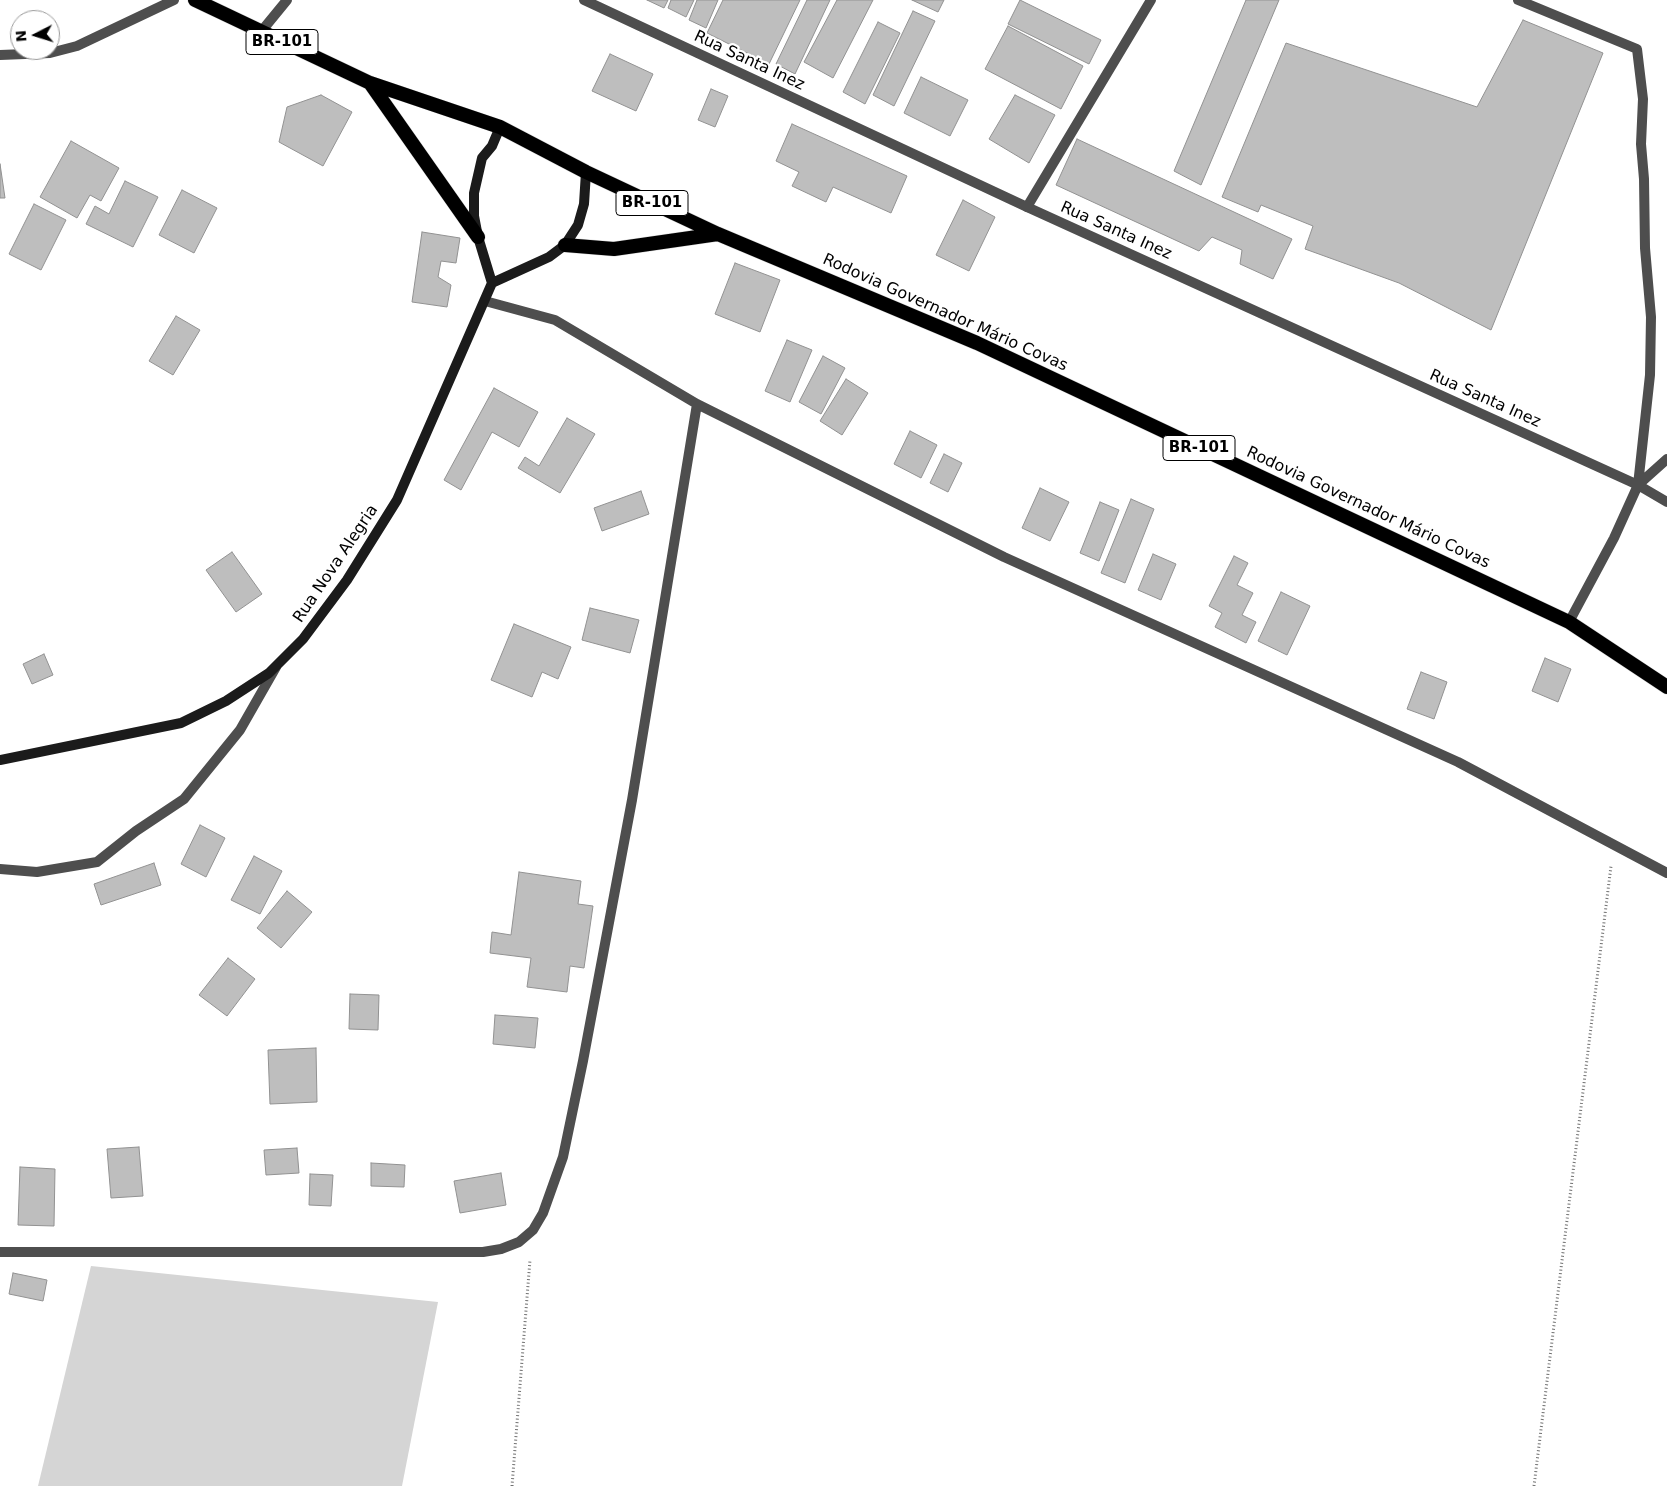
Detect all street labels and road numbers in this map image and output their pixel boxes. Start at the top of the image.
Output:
street label: Rua Santa Inez [691,27,807,95]
road number: BR-101 [246,30,318,54]
road number: BR-101 [616,190,688,216]
street label: Rua Santa Inez [1057,198,1175,264]
street label: Rodovia Governador Mário Covas [819,250,1071,376]
street label: Rua Santa Inez [1426,366,1544,432]
road number: BR-101 [1163,436,1235,460]
street label: Rodovia Governador Mário Covas [1243,443,1493,573]
street label: Rua Nova Alegria [290,502,382,626]

